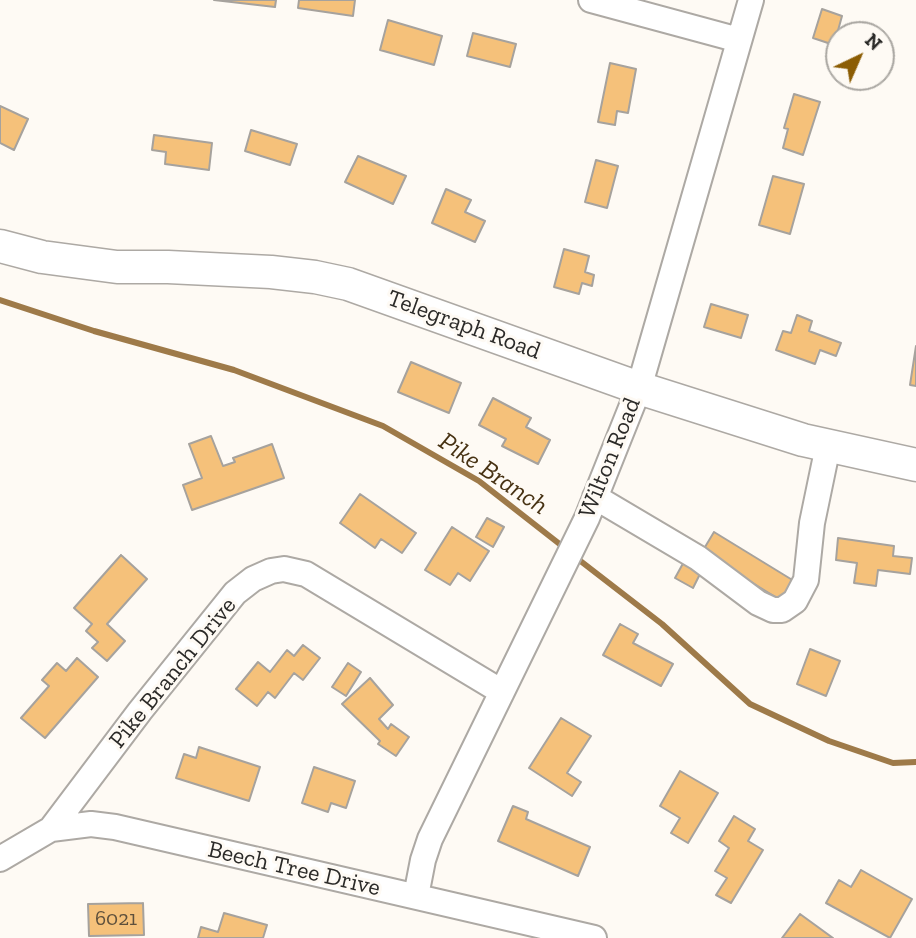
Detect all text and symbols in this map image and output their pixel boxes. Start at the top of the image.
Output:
north arrow [825,21,895,91]
text: N [860,29,887,55]
street label: Telegraph Road [384,284,544,366]
street label: Wilton Road [573,394,647,522]
water label: Pike Branch [433,426,553,522]
street label: Pike Branch Drive [103,592,243,754]
street label: Beech Tree Drive [205,835,383,903]
house number: 6021 [95,906,137,932]

